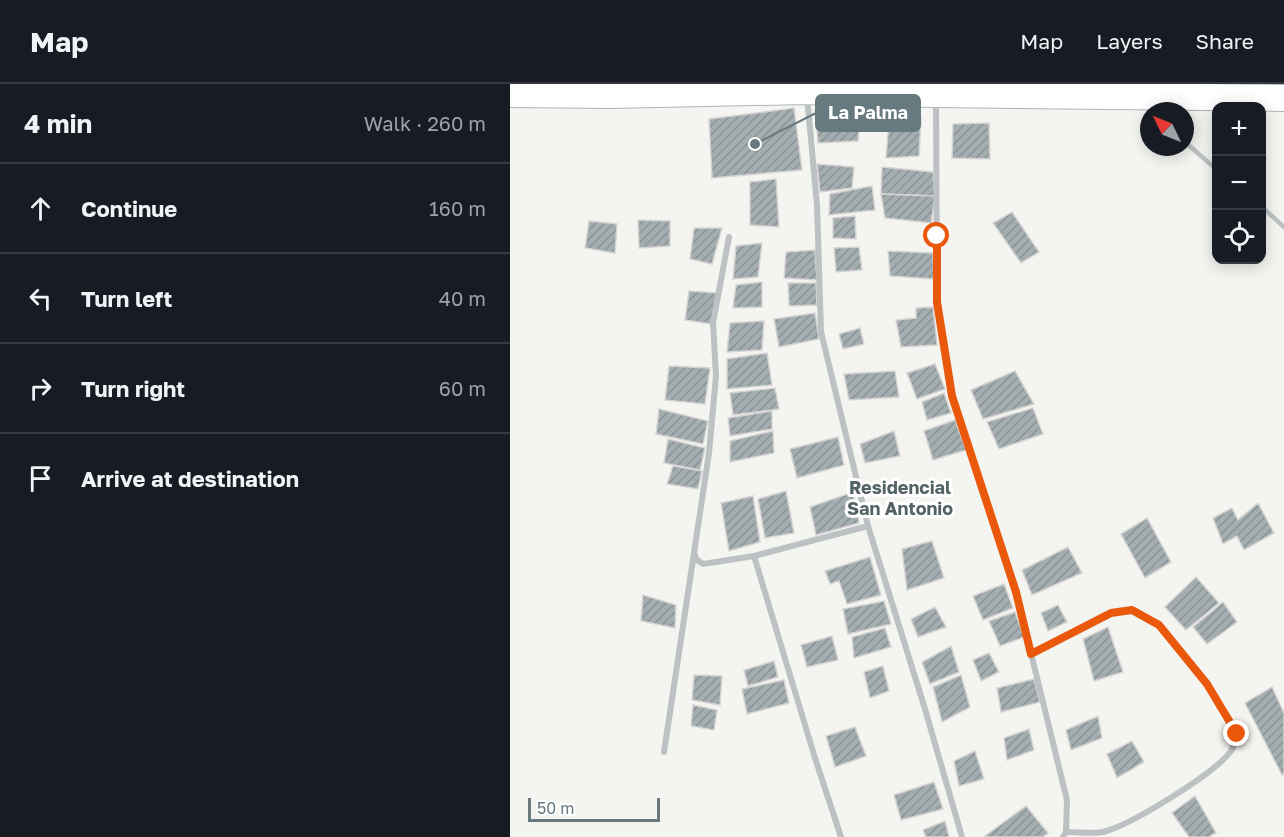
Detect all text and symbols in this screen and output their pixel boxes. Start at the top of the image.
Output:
text: Map [30,25,88,58]
text: Map [1020,28,1063,54]
text: Layers [1096,28,1163,54]
text: Share [1196,28,1254,54]
callout: La Palma [816,95,920,131]
text: La Palma [828,101,908,123]
north arrow [1140,102,1194,156]
map controls [1212,102,1266,264]
button: + [1212,102,1266,156]
text: 4 min [24,108,92,139]
text: Walk · 260 m [364,111,486,135]
button: − [1212,156,1266,210]
icon: ahead [24,192,57,225]
text: Continue [81,195,177,222]
text: 160 m [429,196,486,220]
button: locate [1212,210,1266,264]
route start [923,222,949,248]
icon: left [24,282,57,315]
text: Turn left [81,285,172,312]
text: 40 m [439,286,486,310]
icon: right [24,372,57,405]
text: Turn right [81,375,185,402]
text: 60 m [439,376,486,400]
icon: arrive [24,462,57,495]
text: Arrive at destination [81,465,299,492]
district label: Residencial San Antonio [847,476,953,519]
route end [1223,720,1249,746]
scale bar [528,795,660,822]
text: 50 m [537,798,574,818]

